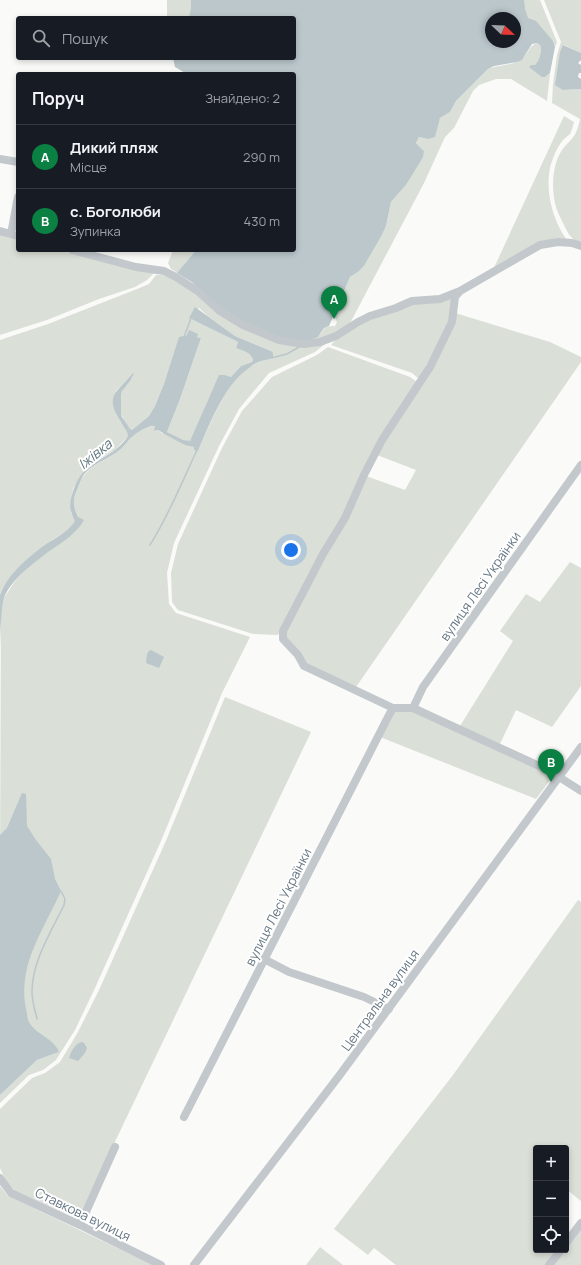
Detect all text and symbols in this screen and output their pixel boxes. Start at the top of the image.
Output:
north arrow [485,12,521,48]
search box [16,16,296,60]
icon: search [30,27,52,49]
text: Пошук [62,28,108,49]
text: Поруч [32,87,84,110]
text: Знайдено: 2 [205,89,280,107]
text: Дикий пляж [70,137,158,158]
text: A [41,148,49,166]
text: 290 m [243,148,280,166]
text: Місце [70,158,107,176]
text: с. Боголюби [70,201,161,222]
text: B [41,212,49,230]
text: 430 m [244,212,280,230]
text: Зупинка [70,222,121,240]
pin: A [321,286,347,319]
water label: Іжівка [74,433,117,473]
street label: вулиця Лесі Українки [435,528,525,644]
your location [281,540,301,560]
pin: B [538,749,564,782]
street label: вулиця Лесі Українки [241,845,315,969]
street label: Центральна вулиця [337,946,423,1054]
map controls [533,1145,569,1253]
button: + [533,1145,569,1181]
button: − [533,1181,569,1217]
street label: Ставкова вулиця [32,1183,134,1245]
button: locate [533,1217,569,1253]

